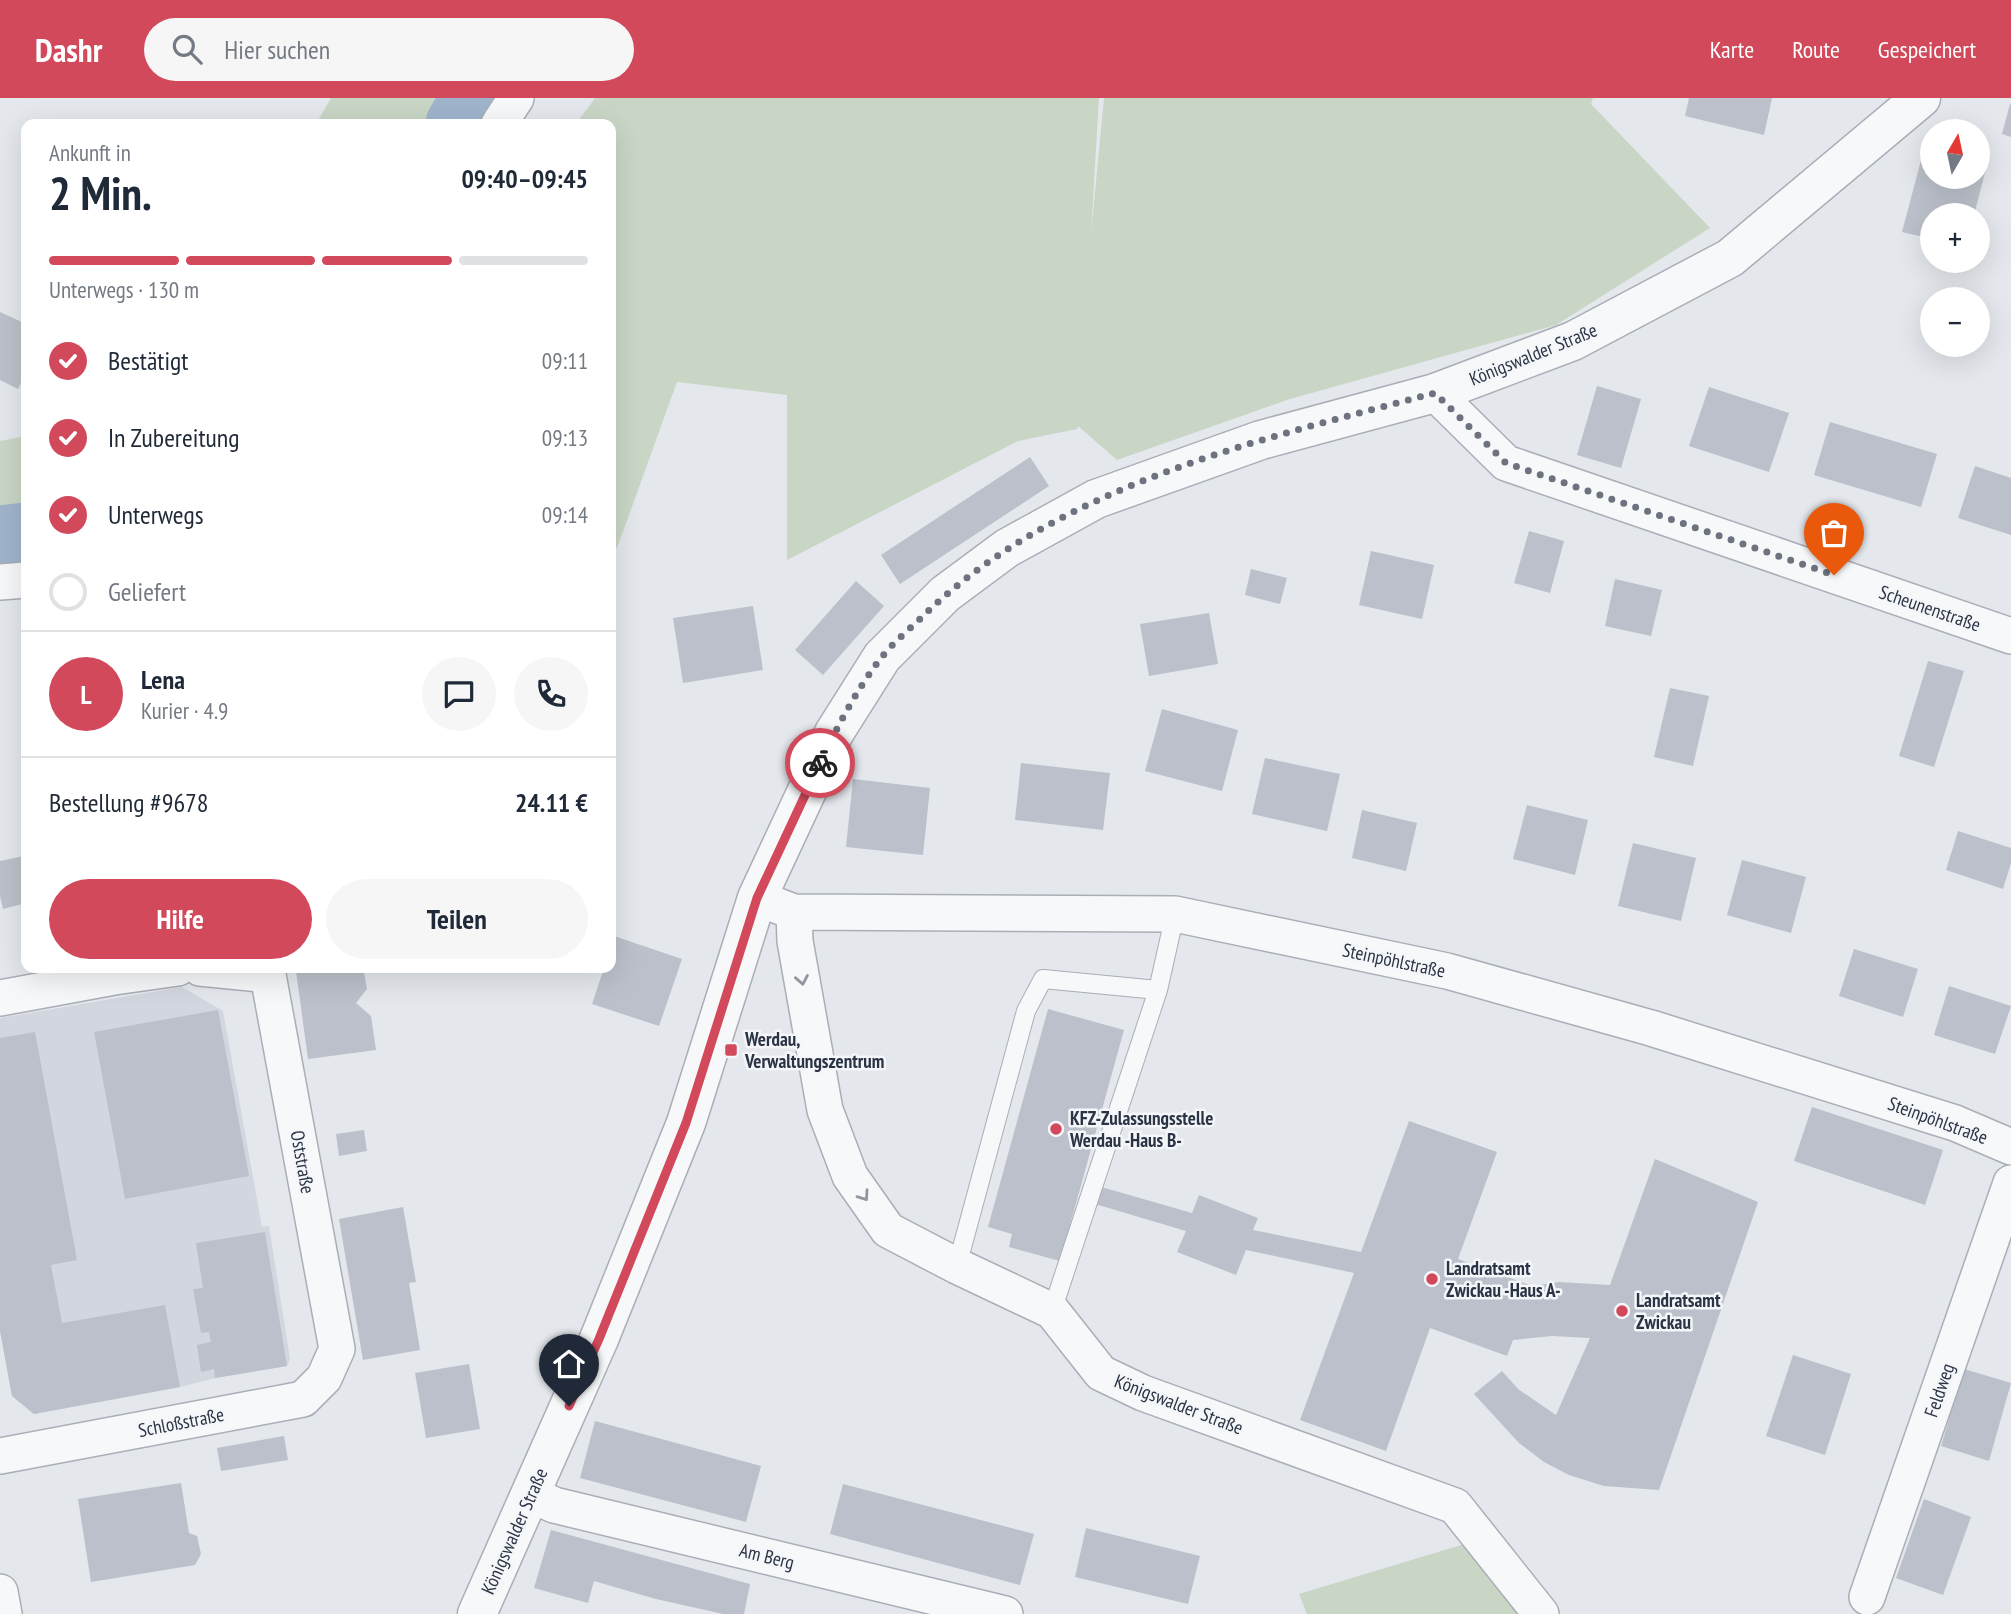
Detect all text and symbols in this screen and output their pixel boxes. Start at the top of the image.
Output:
search box [144,18,634,81]
text: Dashr [35,28,102,71]
icon: search [168,30,206,68]
text: Hier suchen [224,33,330,66]
text: Karte [1710,34,1754,65]
text: Route [1792,34,1840,65]
text: Gespeichert [1878,34,1976,65]
north arrow [1920,119,1990,189]
map controls [1920,119,1990,357]
text: Ankunft in [49,138,131,167]
text: 09:40–09:45 [461,162,588,195]
text: 2 Min. [49,163,152,223]
button: + [1920,203,1990,273]
text: Unterwegs · 130 m [49,275,199,304]
button: − [1920,287,1990,357]
street label: Königswalder Straße [1466,317,1601,391]
icon: check [49,342,87,380]
text: Bestätigt [108,344,189,377]
text: 09:11 [542,346,588,375]
icon: check [49,419,87,457]
text: In Zubereitung [108,421,239,454]
text: 09:13 [542,423,588,452]
icon: check [49,496,87,534]
text: Unterwegs [108,498,203,531]
text: 09:14 [542,500,588,529]
pin [1804,503,1864,575]
icon: bag [1815,514,1853,552]
text: Geliefert [108,575,186,608]
street label: Scheunenstraße [1876,579,1984,637]
button: chat [422,657,496,731]
button: phone [514,657,588,731]
text: Lena [141,663,185,696]
text: L [80,678,92,711]
text: Kurier · 4.9 [141,696,228,725]
courier [785,728,855,798]
icon: bike [801,744,839,782]
text: Bestellung #9678 [49,786,209,819]
text: 24.11 € [515,786,588,819]
button: Hilfe [49,879,312,959]
button: Teilen [326,879,588,959]
street label: Steinpöhlstraße [1340,937,1448,983]
one-way arrow [794,974,809,985]
place label: Werdau, Verwaltungszentrum [744,1027,884,1073]
marker: Werdau, Verwaltungszentrum [723,1042,739,1058]
street label: Steinpöhlstraße [1885,1091,1991,1149]
place label: KFZ-Zulassungsstelle Werdau -Haus B- [1069,1106,1213,1152]
marker: KFZ-Zulassungsstelle Werdau -Haus B- [1048,1121,1064,1137]
street label: Oststraße [286,1129,320,1196]
one-way arrow [856,1188,868,1201]
place label: Landratsamt Zwickau -Haus A- [1446,1256,1561,1302]
marker: Landratsamt Zwickau -Haus A- [1424,1271,1440,1287]
place label: Landratsamt Zwickau [1636,1288,1721,1334]
marker: Landratsamt Zwickau [1614,1303,1630,1319]
pin [539,1334,599,1406]
icon: home [550,1345,588,1383]
street label: Feldweg [1919,1360,1959,1420]
street label: Königswalder Straße [1111,1368,1247,1440]
street label: Schloßstraße [136,1402,226,1442]
street label: Königswalder Straße [475,1464,553,1598]
street label: Am Berg [737,1538,797,1574]

